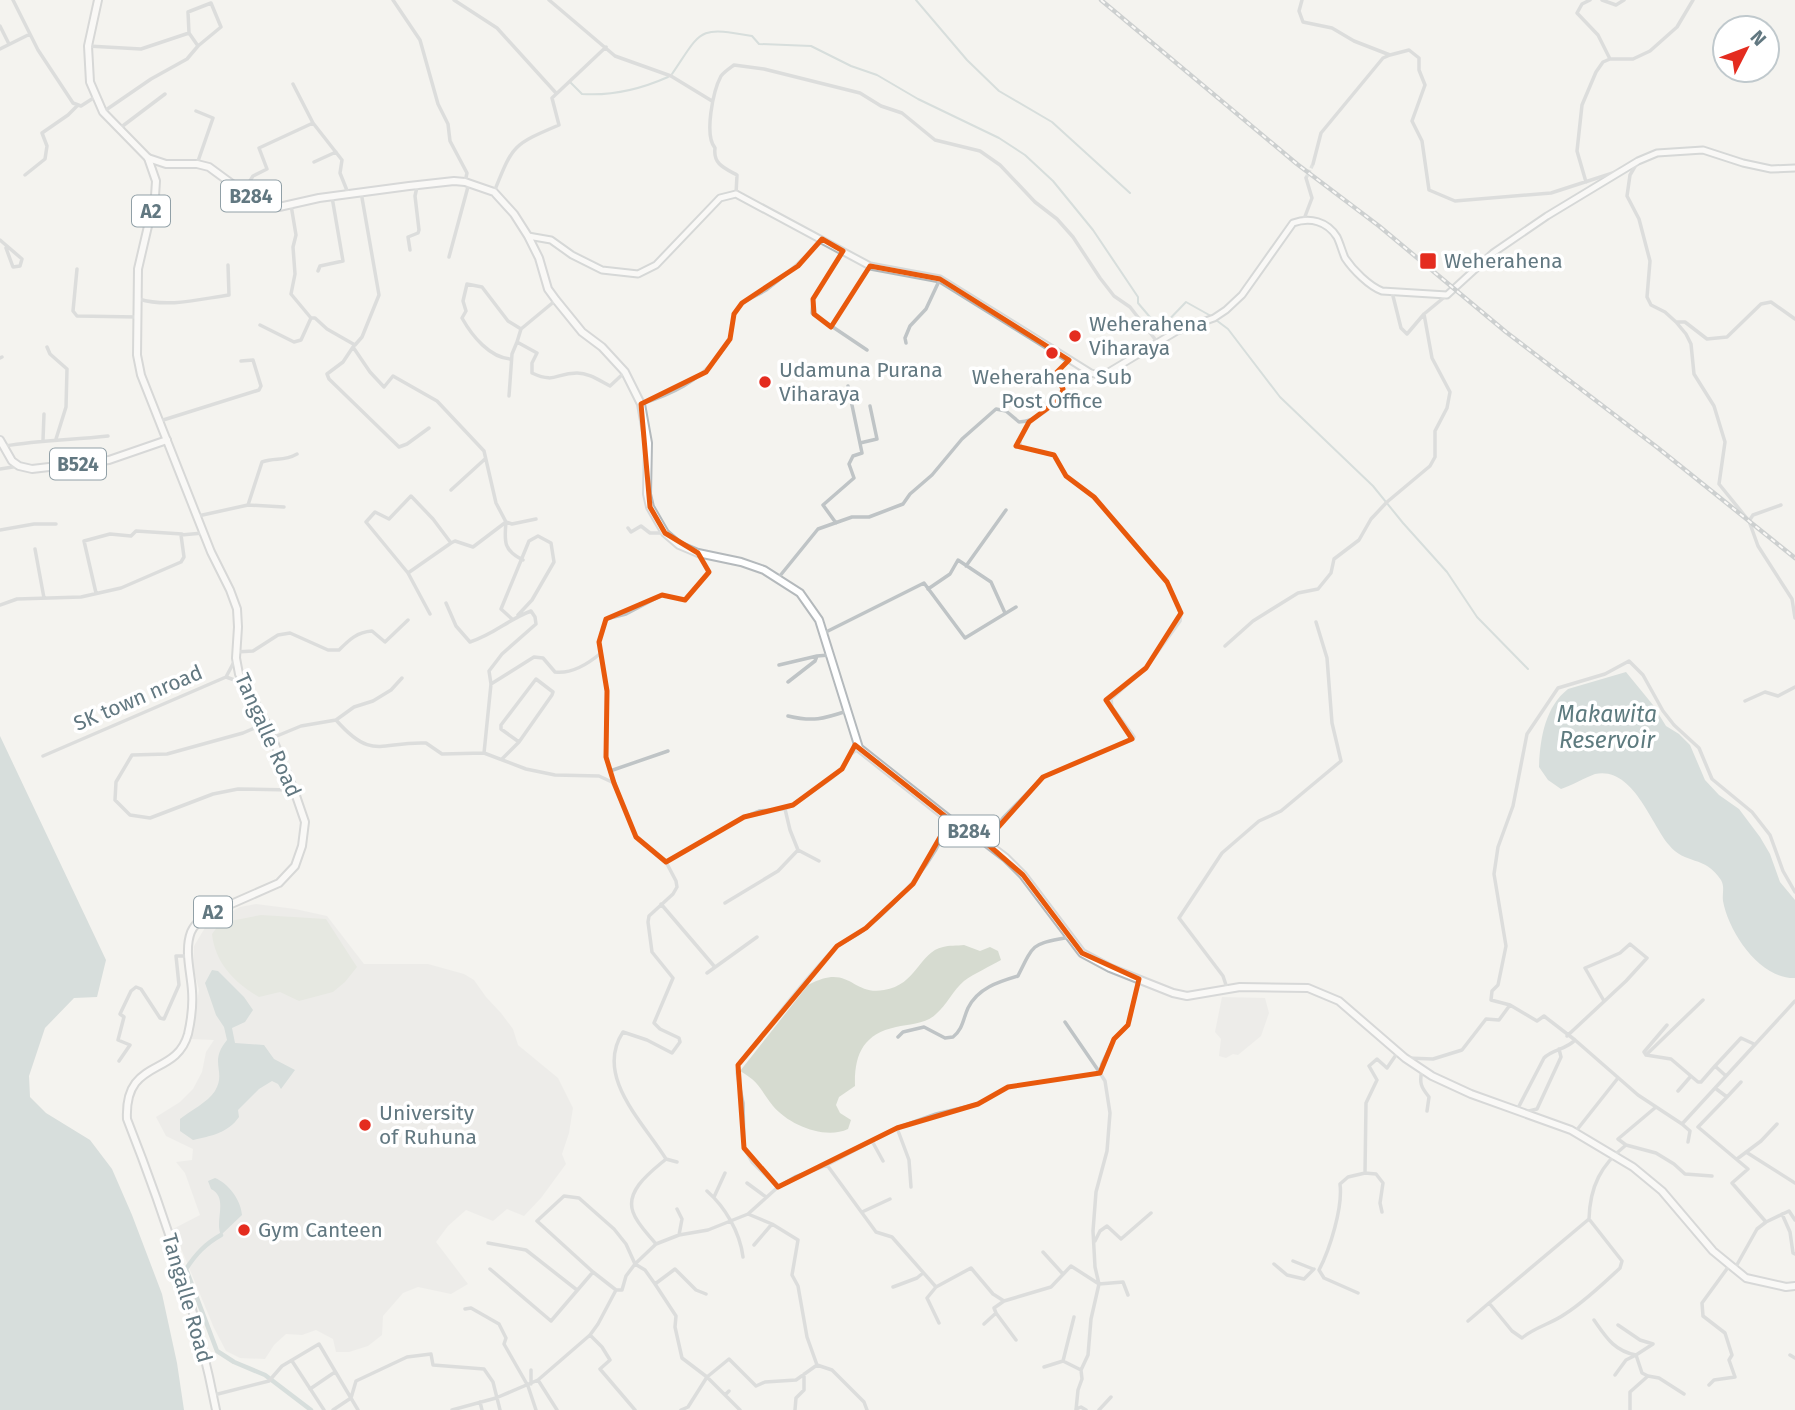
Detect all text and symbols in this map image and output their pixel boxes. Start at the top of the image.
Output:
north arrow [1711,14,1781,84]
text: N [1745,26,1771,50]
road number: B284 [221,180,281,212]
road number: A2 [132,196,170,226]
place label: Weherahena [1444,248,1563,274]
marker: Weherahena [1418,251,1438,271]
place label: Weherahena Viharaya [1089,311,1208,361]
marker: Weherahena Viharaya [1067,328,1083,344]
marker: Weherahena Sub Post Office [1044,345,1060,361]
place label: Udamuna Purana Viharaya [779,357,943,407]
place label: Weherahena Sub Post Office [972,364,1132,414]
marker: Udamuna Purana Viharaya [757,374,773,390]
road number: B524 [50,449,106,480]
street label: SK town nroad [70,659,206,737]
street label: Tangalle Road [229,669,307,801]
water label: Makawita Reservoir [1557,700,1657,754]
road number: B284 [939,816,999,846]
road number: A2 [194,896,232,928]
place label: University of Ruhuna [379,1100,477,1150]
marker: University of Ruhuna [357,1117,373,1133]
place label: Gym Canteen [258,1217,383,1243]
marker: Gym Canteen [236,1222,252,1238]
street label: Tangalle Road [156,1231,218,1365]

